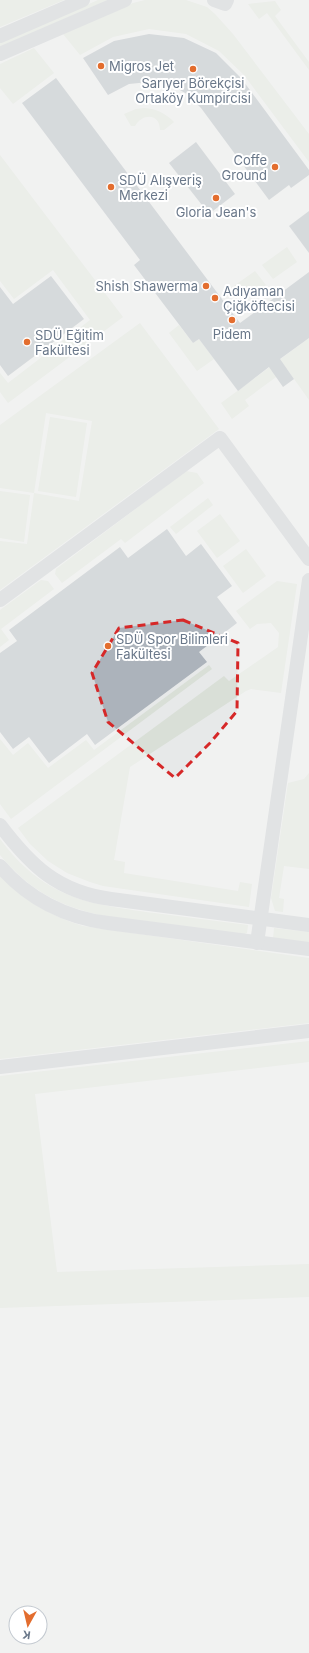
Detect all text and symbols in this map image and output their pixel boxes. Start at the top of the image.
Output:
place label: Migros Jet [109,58,174,74]
marker: Migros Jet [96,61,106,71]
marker: Sarıyer Börekçisi Ortaköy Kumpircisi [188,64,198,74]
place label: Sarıyer Börekçisi Ortaköy Kumpircisi [135,75,251,106]
place label: Coffe Ground [222,152,267,183]
marker: Coffe Ground [270,162,280,172]
place label: SDÜ Alışveriş Merkezi [119,172,202,203]
marker: SDÜ Alışveriş Merkezi [106,182,116,192]
marker: Gloria Jean's [211,193,221,203]
place label: Gloria Jean's [176,204,256,220]
place label: Shish Shawerma [96,278,198,294]
marker: Shish Shawerma [201,281,211,291]
place label: Adıyaman Çiğköftecisi [223,283,295,314]
marker: Adıyaman Çiğköftecisi [210,293,220,303]
marker: Pidem [227,315,237,325]
place label: Pidem [213,326,251,342]
place label: SDÜ Eğitim Fakültesi [35,327,104,358]
marker: SDÜ Eğitim Fakültesi [22,337,32,347]
place label: SDÜ Spor Bilimleri Fakültesi [116,631,228,662]
marker: SDÜ Spor Bilimleri Fakültesi [103,641,113,651]
north arrow [8,1605,48,1645]
text: K [22,1627,32,1642]

